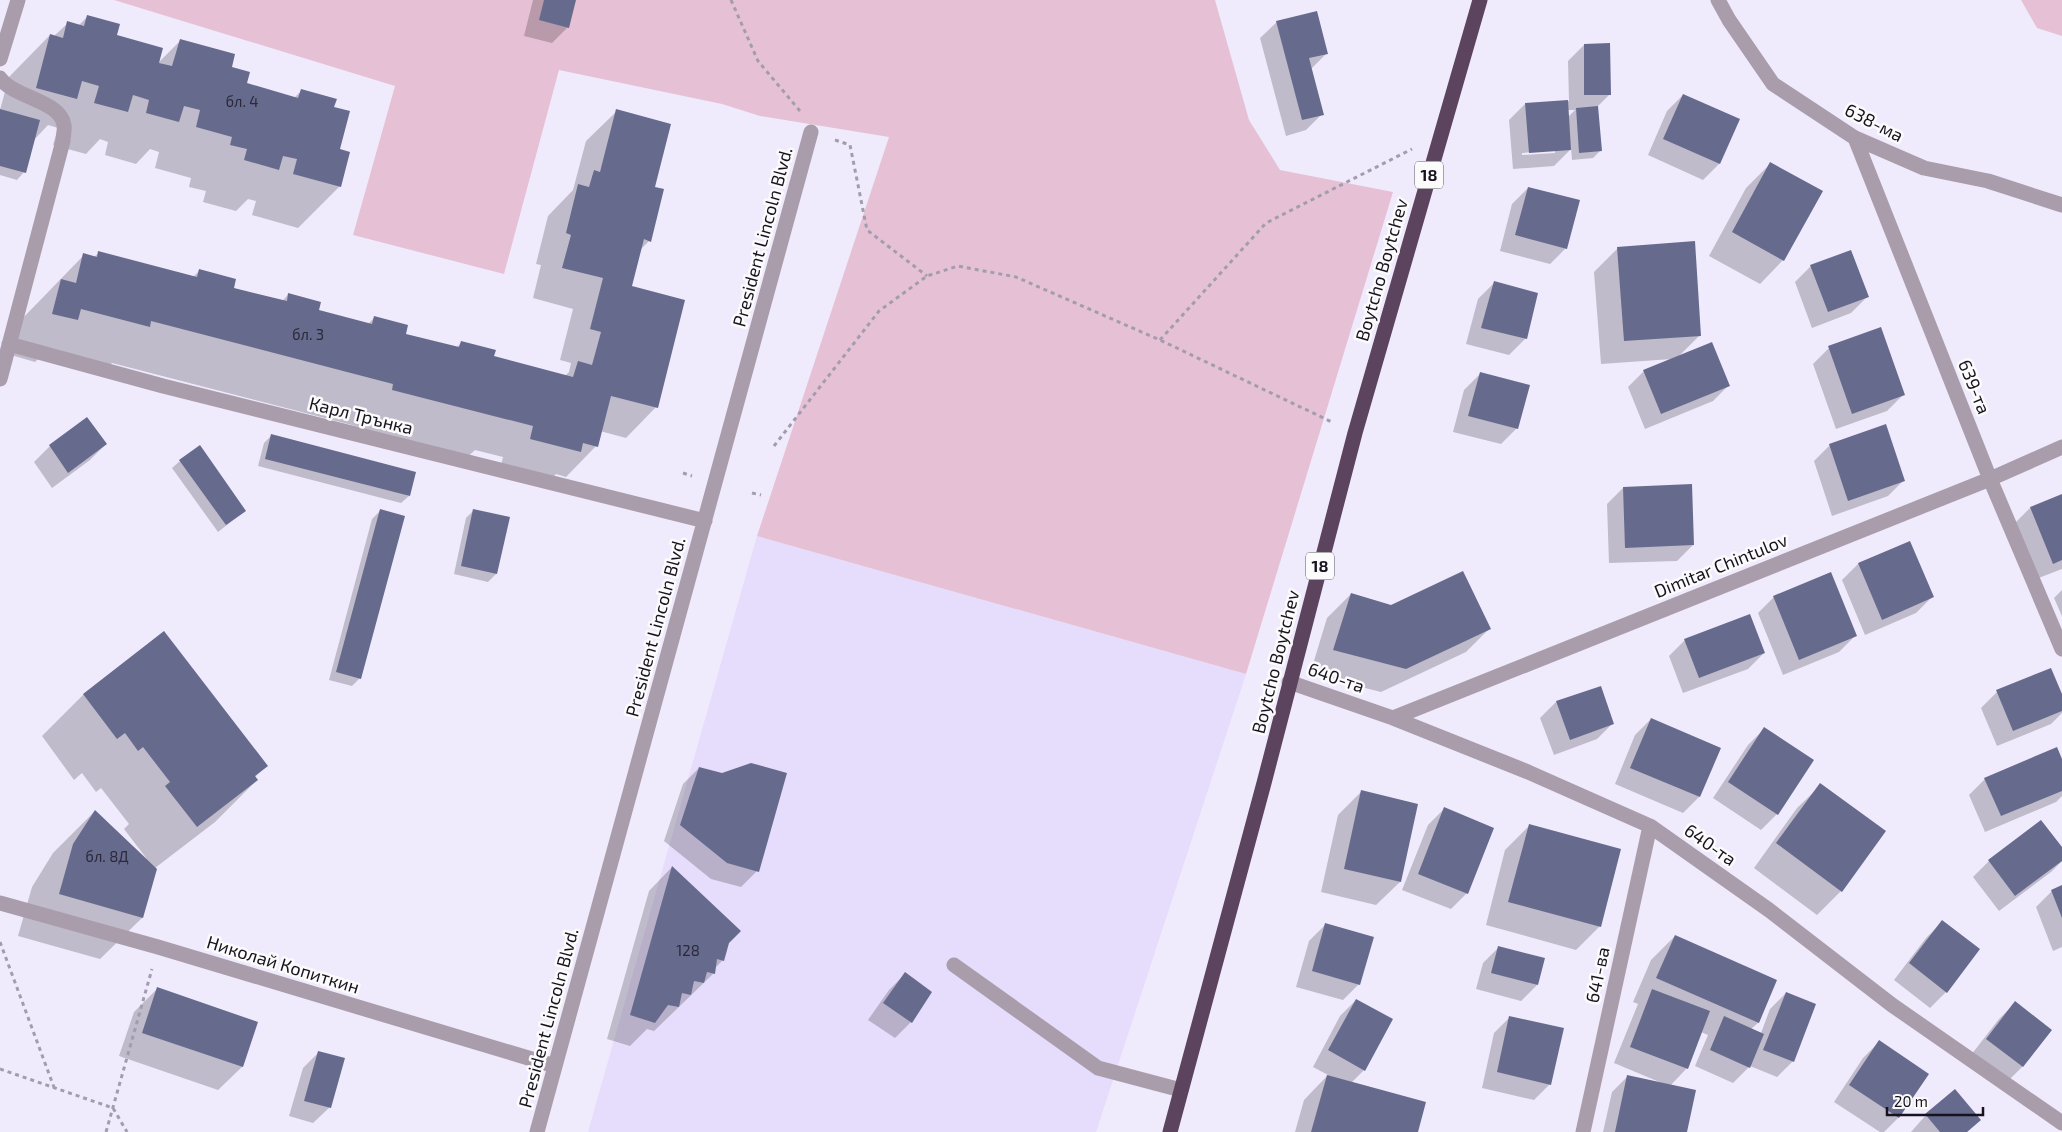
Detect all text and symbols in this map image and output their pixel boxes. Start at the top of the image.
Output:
house number: бл. 4 [225,92,259,110]
street label: 638-ма [1842,98,1907,146]
street label: President Lincoln Blvd. [727,145,797,329]
road number: 18 [1415,162,1443,188]
street label: Boytcho Boytchev [1350,195,1412,344]
house number: бл. 3 [292,325,324,343]
street label: 639-та [1954,356,1996,417]
street label: Карл Трънка [307,392,415,439]
street label: Dimitar Chintulov [1651,528,1791,602]
street label: President Lincoln Blvd. [620,535,690,719]
road number: 18 [1306,552,1334,580]
street label: Boytcho Boytchev [1247,587,1304,736]
street label: 640-та [1305,657,1367,697]
street label: 640-та [1680,818,1741,870]
house number: бл. 8Д [85,847,129,865]
street label: President Lincoln Blvd. [513,926,583,1110]
street label: Николай Копиткин [204,930,362,998]
house number: 128 [676,941,700,959]
street label: 641-ва [1580,945,1614,1005]
scale bar [1887,1084,1983,1116]
text: 20 m [1894,1092,1928,1110]

